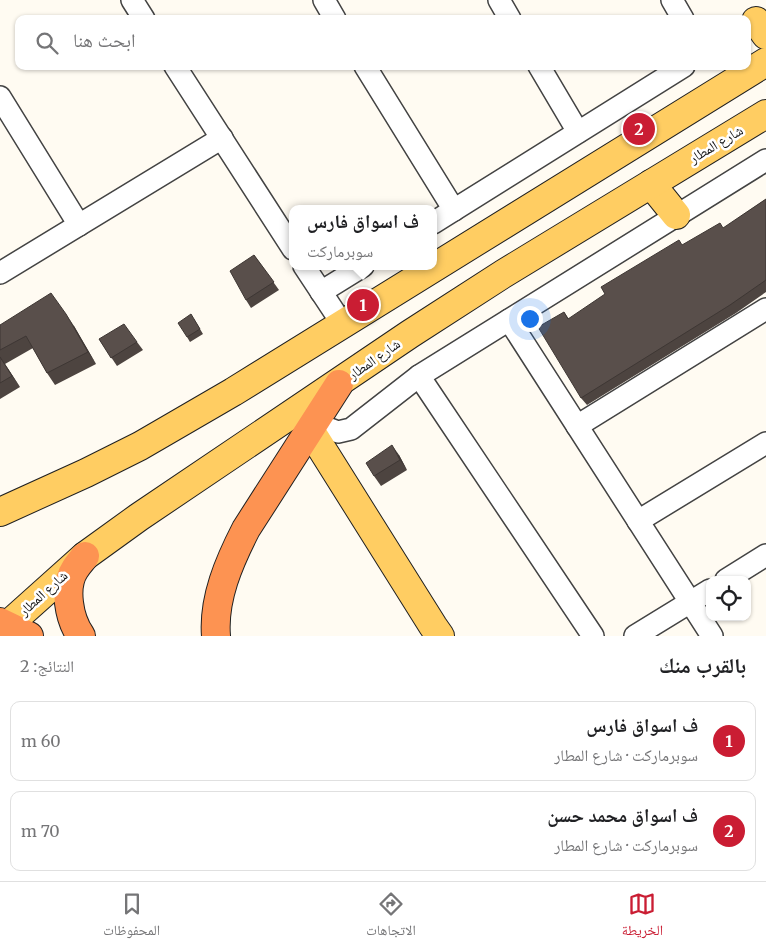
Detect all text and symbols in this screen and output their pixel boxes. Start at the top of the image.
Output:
search box [15,15,751,70]
text: ابحث هنا [73,28,135,52]
icon: search [33,29,61,57]
pin: 2 [623,110,655,148]
street label: شارع المطار [685,121,747,168]
popup [289,205,437,270]
text: ف اسواق فارس [307,209,419,233]
text: سوبرماركت [307,241,373,261]
pin: 1 [347,286,379,324]
your location [517,306,543,332]
street label: شارع المطار [344,334,404,385]
street label: شارع المطار [14,566,72,621]
map controls [706,576,751,621]
button: locate [706,576,751,621]
text: بالقرب منك [659,652,746,679]
text: النتائج: 2 [20,656,74,676]
text: ف اسواق فارس [586,713,698,737]
text: 60 m [21,731,61,751]
text: 1 [725,731,733,751]
text: سوبرماركت · شارع المطار [554,745,698,765]
text: ف اسواق محمد حسن [547,803,698,827]
text: 70 m [21,821,60,841]
text: 2 [724,821,734,841]
text: سوبرماركت · شارع المطار [554,835,698,855]
tab: المحفوظات [103,890,160,944]
tab: الاتجاهات [366,890,416,944]
tab: الخريطة [622,890,663,944]

